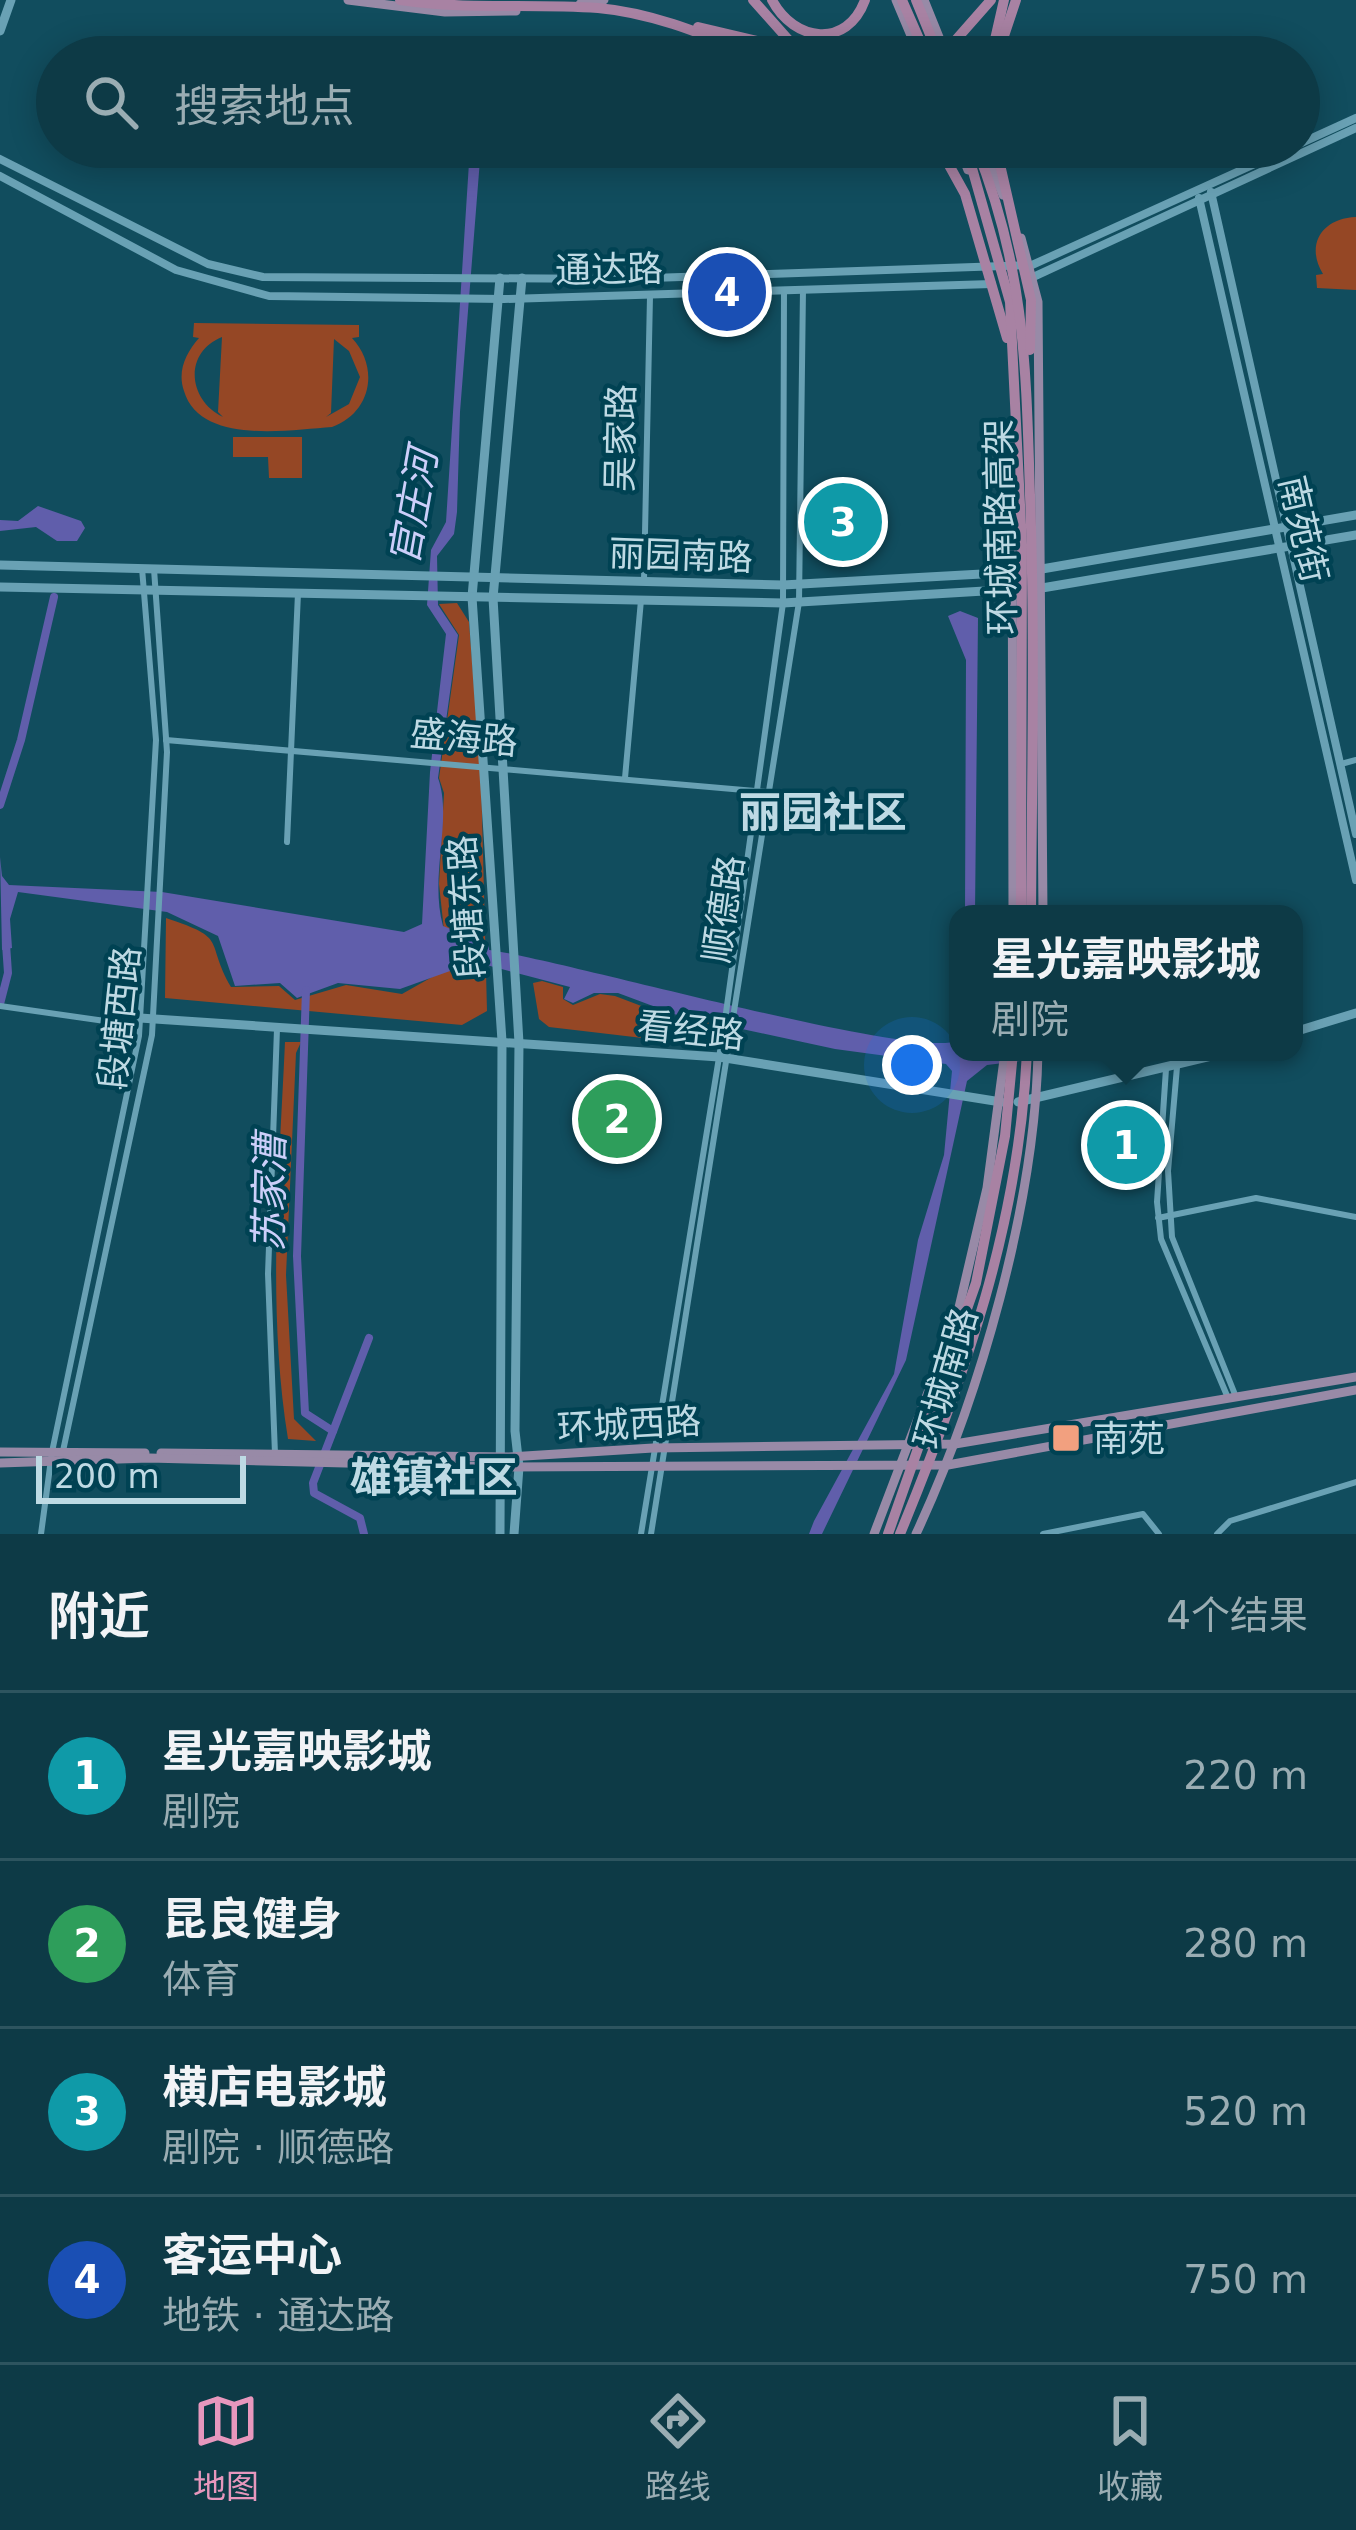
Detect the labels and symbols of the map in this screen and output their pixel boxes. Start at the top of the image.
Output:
pin: 4 [688,247,766,337]
street label: 通达路 [555,248,663,291]
street label: 吴家路 [599,384,642,492]
street label: 环城南路高架 [978,419,1023,635]
water label: 官庄河 [381,439,447,569]
street label: 南苑街 [1271,472,1336,586]
pin: 3 [804,477,882,567]
street label: 丽园南路 [608,532,754,579]
street label: 盛海路 [408,712,520,763]
district label: 丽园社区 [739,788,907,837]
street label: 段塘东路 [441,834,492,980]
street label: 顺德路 [696,853,751,965]
street label: 段塘西路 [92,944,147,1092]
street label: 看经路 [635,1004,747,1057]
your location [882,1035,942,1095]
pin: 2 [578,1074,656,1164]
pin: 1 [1087,1100,1165,1190]
water label: 苏家漕 [246,1128,293,1252]
street label: 环城南路 [906,1303,985,1453]
street label: 环城西路 [556,1400,702,1449]
place label: 南苑 [1093,1418,1165,1459]
marker: 南苑 [1050,1422,1082,1454]
scale bar [36,1450,246,1503]
district label: 雄镇社区 [350,1453,518,1502]

